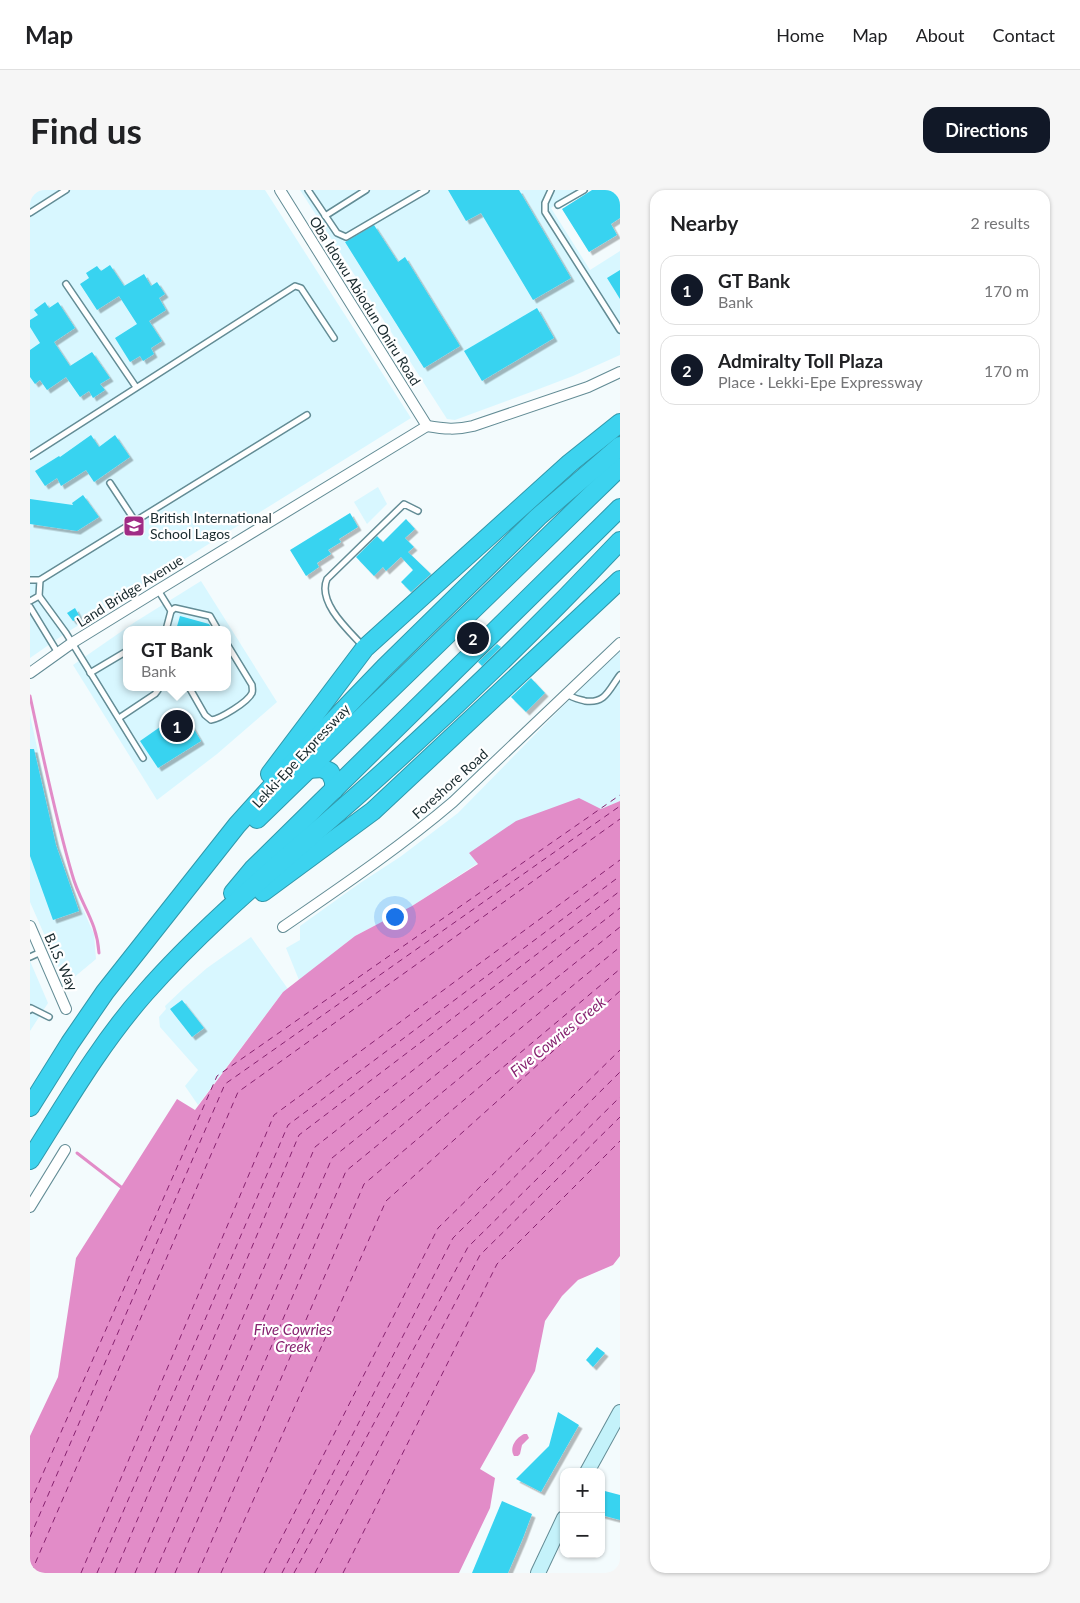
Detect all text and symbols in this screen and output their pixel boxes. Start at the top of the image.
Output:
text: Map [25,20,73,49]
text: Home [776,24,824,46]
text: Map [852,24,888,46]
text: About [916,24,965,46]
text: Contact [993,24,1055,46]
button: Directions [923,107,1050,153]
text: Find us [30,109,142,151]
text: Nearby [670,210,738,235]
street label: Oba Idowu Abiodun Oniru Road [306,213,425,388]
text: 2 results [970,213,1030,232]
text: GT Bank [718,269,790,292]
text: 1 [682,281,692,300]
text: 170 m [984,281,1029,300]
text: Bank [718,292,753,311]
text: Admiralty Toll Plaza [718,349,883,372]
text: 2 [682,361,692,380]
text: 170 m [984,361,1029,380]
text: Place · Lekki-Epe Expressway [718,372,923,391]
place label: British International School Lagos [150,509,272,542]
school or university icon: British International School Lagos [122,514,146,538]
street label: Land Bridge Avenue [73,551,186,630]
pin: 2 [457,619,489,657]
popup [123,626,231,691]
text: GT Bank [141,638,213,661]
text: Bank [141,661,176,680]
street label: Lekki-Epe Expressway [248,700,354,811]
pin: 1 [161,707,193,745]
street label: Foreshore Road [408,745,491,822]
your location [382,904,408,930]
street label: B.I.S. Way [41,930,82,994]
water label: Five Cowries Creek [506,992,609,1080]
water label: Five Cowries Creek [254,1320,332,1355]
map controls [560,1468,605,1558]
button: + [560,1468,605,1513]
button: − [560,1513,605,1558]

